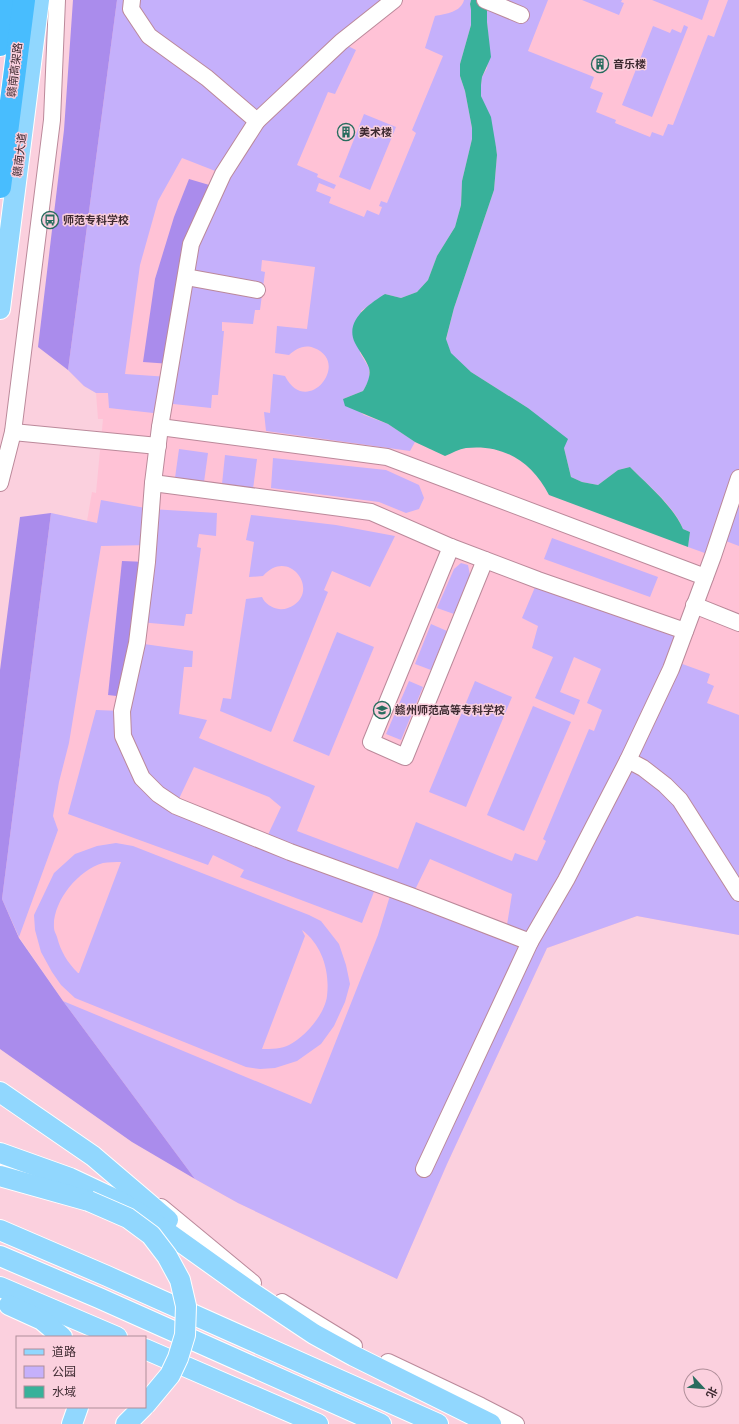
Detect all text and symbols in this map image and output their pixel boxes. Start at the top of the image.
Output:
street label: 赣南高架路 [5,42,25,98]
building icon: 音乐楼 [590,54,610,74]
place label: 音乐楼 [613,58,646,71]
building icon: 美术楼 [336,122,356,142]
place label: 美术楼 [359,126,392,139]
street label: 赣南大道 [11,132,29,178]
bus stop icon: 师范专科学校 [40,210,60,230]
place label: 师范专科学校 [63,214,129,227]
school or university icon: 赣州师范高等专科学校 [372,700,392,720]
place label: 赣州师范高等专科学校 [395,704,505,717]
legend [16,1336,146,1408]
text: 道路 [52,1345,76,1359]
text: 公园 [52,1365,76,1379]
north arrow [683,1368,723,1408]
text: 北 [703,1384,720,1400]
text: 水域 [52,1385,76,1399]

